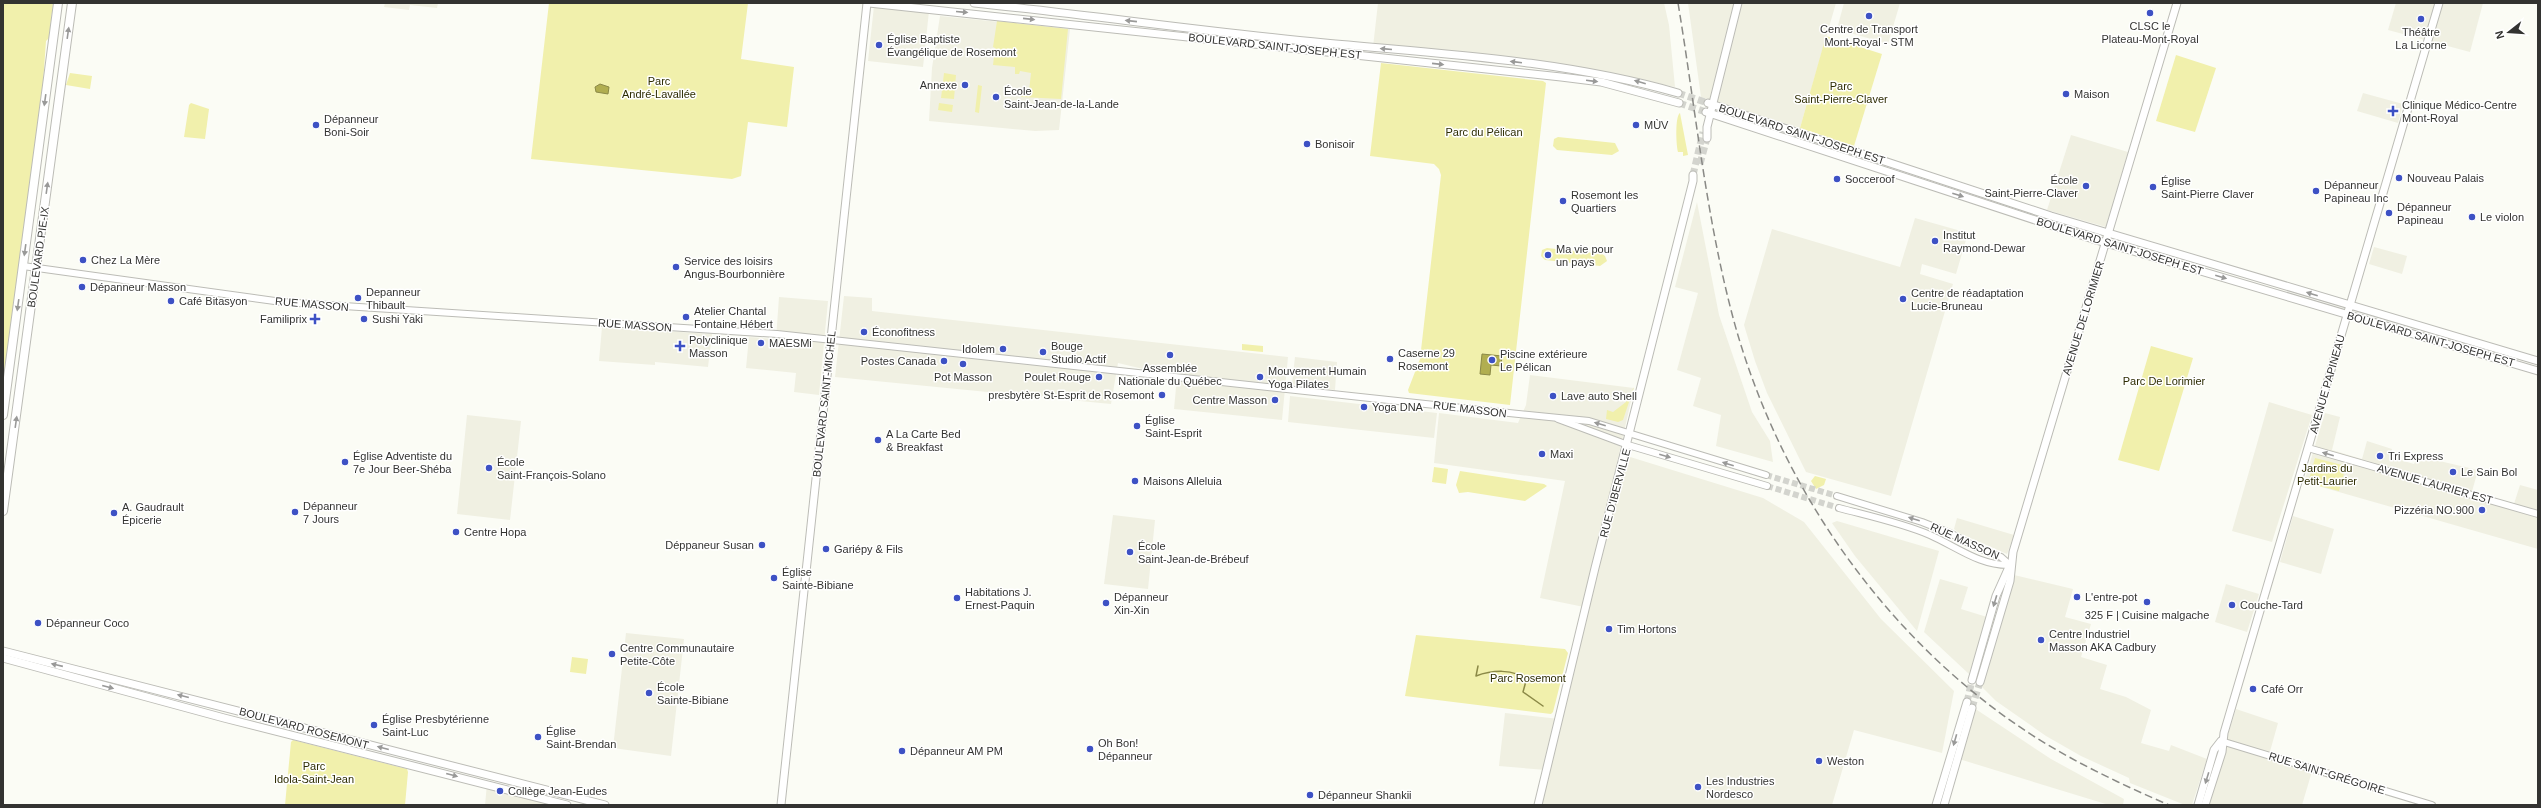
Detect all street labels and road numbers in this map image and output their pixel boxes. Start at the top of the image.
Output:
street label: BOULEVARD SAINT-JOSEPH EST [1188,31,1362,61]
street label: BOULEVARD SAINT-JOSEPH EST [1717,101,1887,167]
street label: BOULEVARD PIE-IX [25,205,51,308]
street label: BOULEVARD SAINT-JOSEPH EST [2035,215,2205,277]
street label: AVENUE DE LORIMIER [2060,259,2106,377]
street label: RUE MASSON [275,295,349,313]
street label: BOULEVARD SAINT-JOSEPH EST [2346,309,2517,369]
street label: RUE MASSON [598,316,672,334]
street label: BOULEVARD SAINT-MICHEL [810,330,838,478]
street label: AVENUE PAPINEAU [2307,333,2347,435]
street label: RUE MASSON [1433,399,1507,419]
street label: RUE D'IBERVILLE [1597,447,1633,539]
street label: AVENUE LAURIER EST [2376,462,2494,506]
street label: RUE MASSON [1929,520,2001,562]
street label: BOULEVARD ROSEMONT [238,705,370,751]
street label: RUE SAINT-GRÉGOIRE [2267,750,2387,796]

